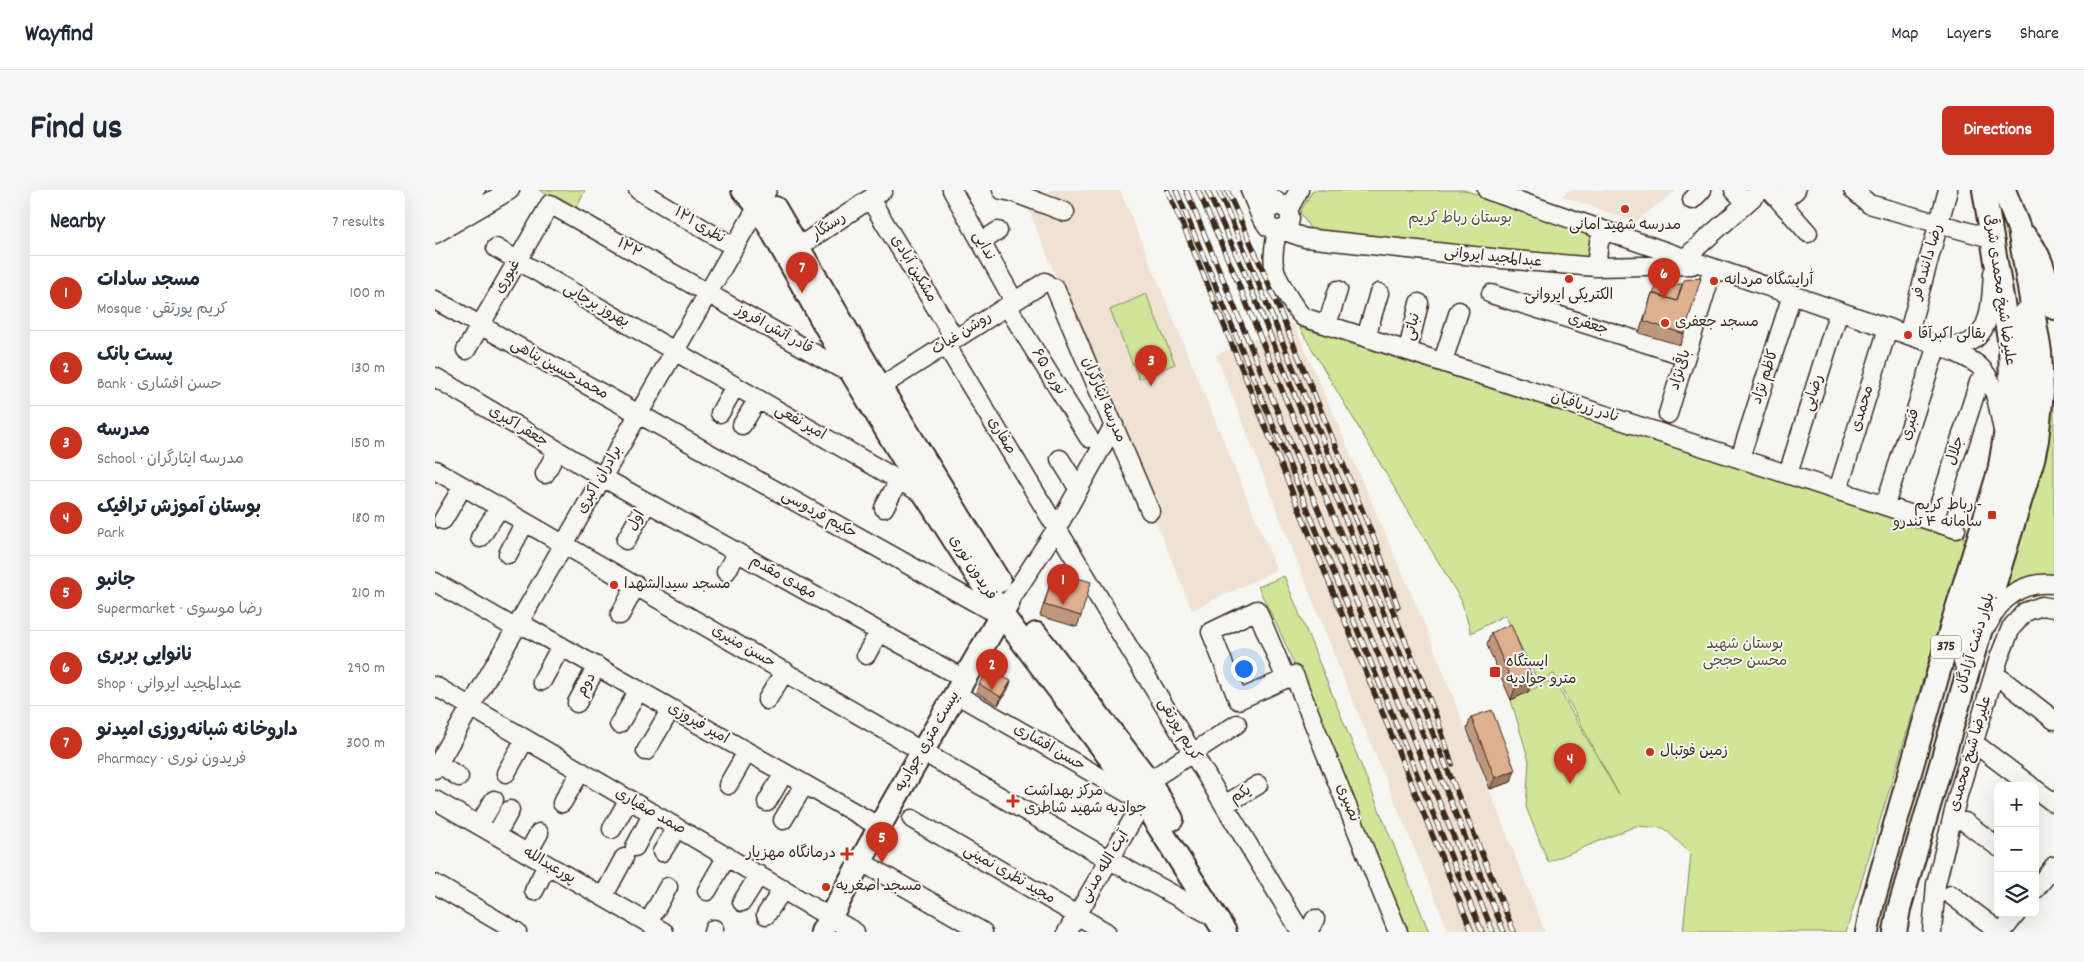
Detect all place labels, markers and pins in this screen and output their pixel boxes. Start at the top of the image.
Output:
marker: مدرسه شهید امانی [1619,203,1631,215]
place label: مدرسه شهید امانی [1569,215,1681,237]
pin: 7 [786,252,818,293]
pin: 6 [1648,258,1680,299]
place label: آٰرایشگاه مردانه [1724,267,1814,292]
marker: الکتریکی ایروانی [1563,273,1575,285]
marker: آٰرایشگاه مردانه [1708,275,1720,287]
place label: الکتریکی ایروانی [1525,285,1613,307]
place label: مسجد جعفری [1675,312,1759,334]
marker: مسجد جعفری [1659,317,1671,329]
place label: بقالی اکبرآقا [1918,324,1986,346]
marker: بقالی اکبرآقا [1902,329,1914,341]
pin: 3 [1135,345,1167,386]
place label: رباط کریم - سامانه ۴ تندرو [1892,495,1982,534]
marker: رباط کریم - سامانه ۴ تندرو [1986,509,1998,521]
pin: 1 [1047,564,1079,605]
place label: مسجد سیدالشهدا [624,574,730,596]
marker: مسجد سیدالشهدا [608,579,620,591]
pin: 2 [976,649,1008,690]
place label: ایستگاه مترو جوادیه [1506,652,1577,691]
marker: ایستگاه مترو جوادیه [1488,665,1502,679]
place label: زمین فوتبال [1660,741,1728,763]
pin: 4 [1554,743,1586,784]
marker: زمین فوتبال [1644,746,1656,758]
place label: مرکز بهداشت جوادیه شهید شاطری [1024,781,1147,820]
marker: مرکز بهداشت جوادیه شهید شاطری [1006,794,1020,808]
pin: 5 [866,822,898,863]
place label: درمانگاه مهزیار [745,843,836,865]
marker: درمانگاه مهزیار [840,847,854,861]
place label: مسجد اصغریه [836,876,922,898]
marker: مسجد اصغریه [820,881,832,893]

